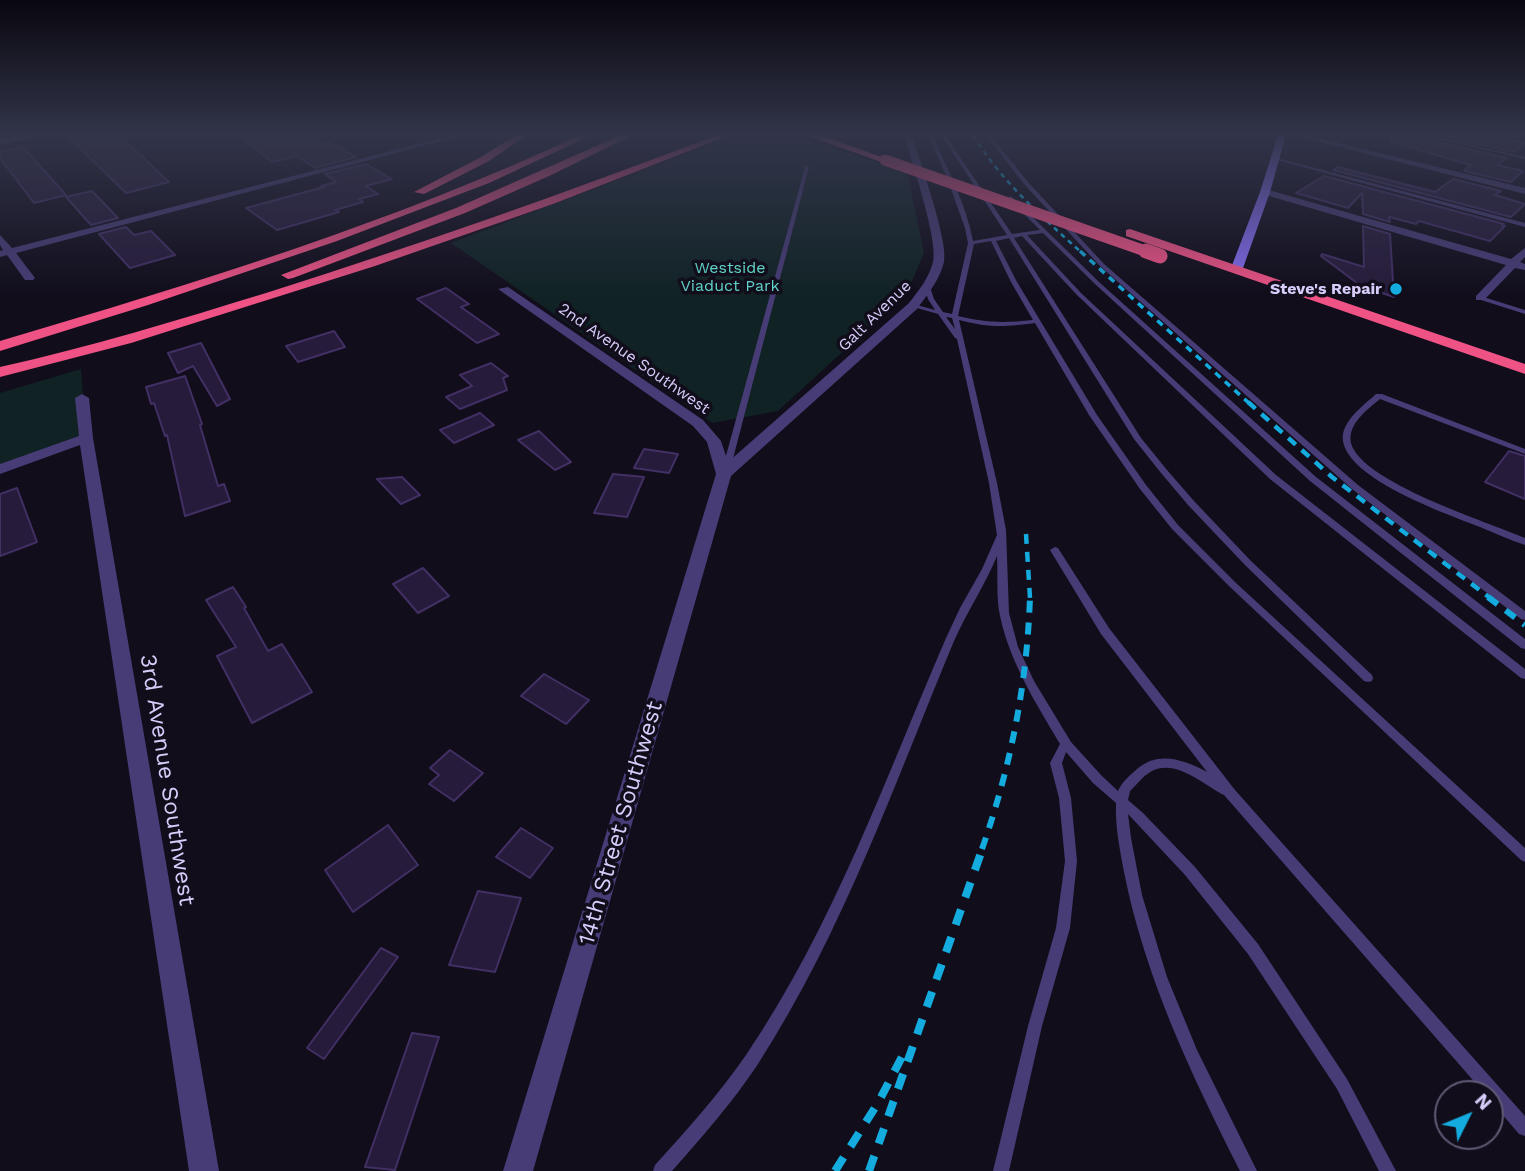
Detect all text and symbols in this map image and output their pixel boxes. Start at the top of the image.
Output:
park label: Westside Viaduct Park [680,258,780,296]
street label: Galt Avenue [835,276,915,356]
place label: Steve's Repair [1270,279,1382,299]
marker: Steve's Repair [1388,281,1404,297]
street label: 2nd Avenue Southwest [555,299,713,419]
street label: 3rd Avenue Southwest [133,652,201,908]
street label: 14th Street Southwest [573,698,669,948]
north arrow [1434,1080,1504,1150]
text: N [1470,1089,1496,1115]

